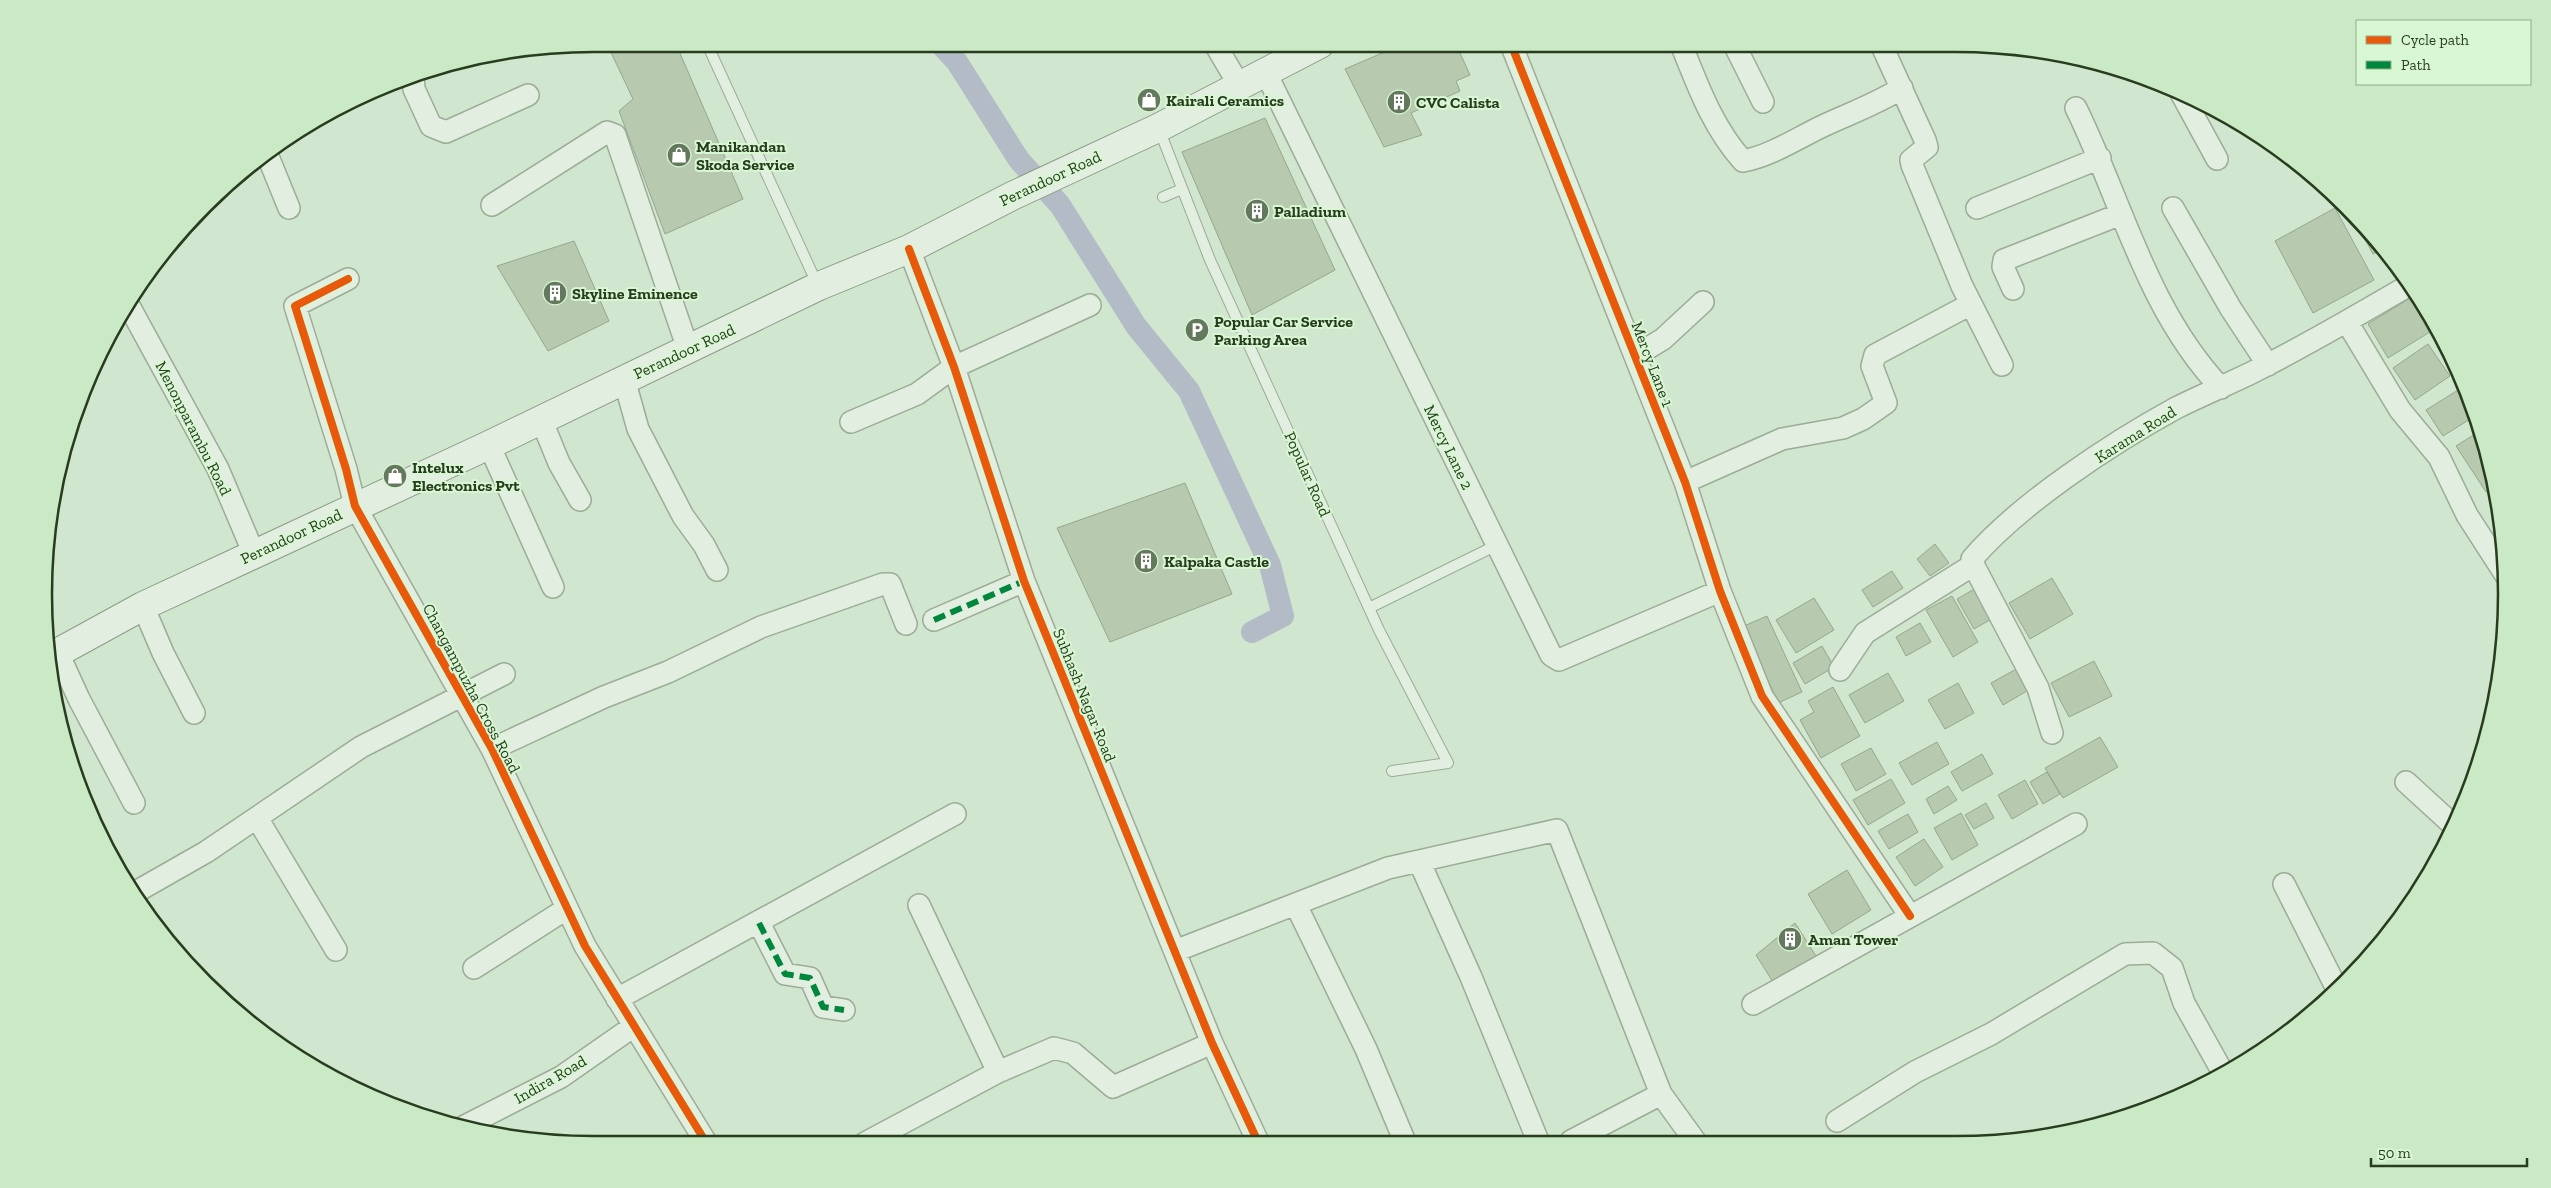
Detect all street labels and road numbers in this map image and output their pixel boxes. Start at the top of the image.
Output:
street label: Perandoor Road [996,147,1104,210]
street label: Mercy Lane 1 [1628,319,1677,409]
street label: Perandoor Road [630,320,738,383]
street label: Menonparambu Road [151,358,236,499]
street label: Mercy Lane 2 [1420,402,1477,493]
street label: Karama Road [2091,402,2179,467]
street label: Popular Road [1280,429,1335,520]
street label: Perandoor Road [237,505,345,568]
street label: Changampuzha Cross Road [419,600,524,776]
street label: Subhash Nagar Road [1049,626,1120,765]
street label: Indira Road [511,1051,590,1108]

